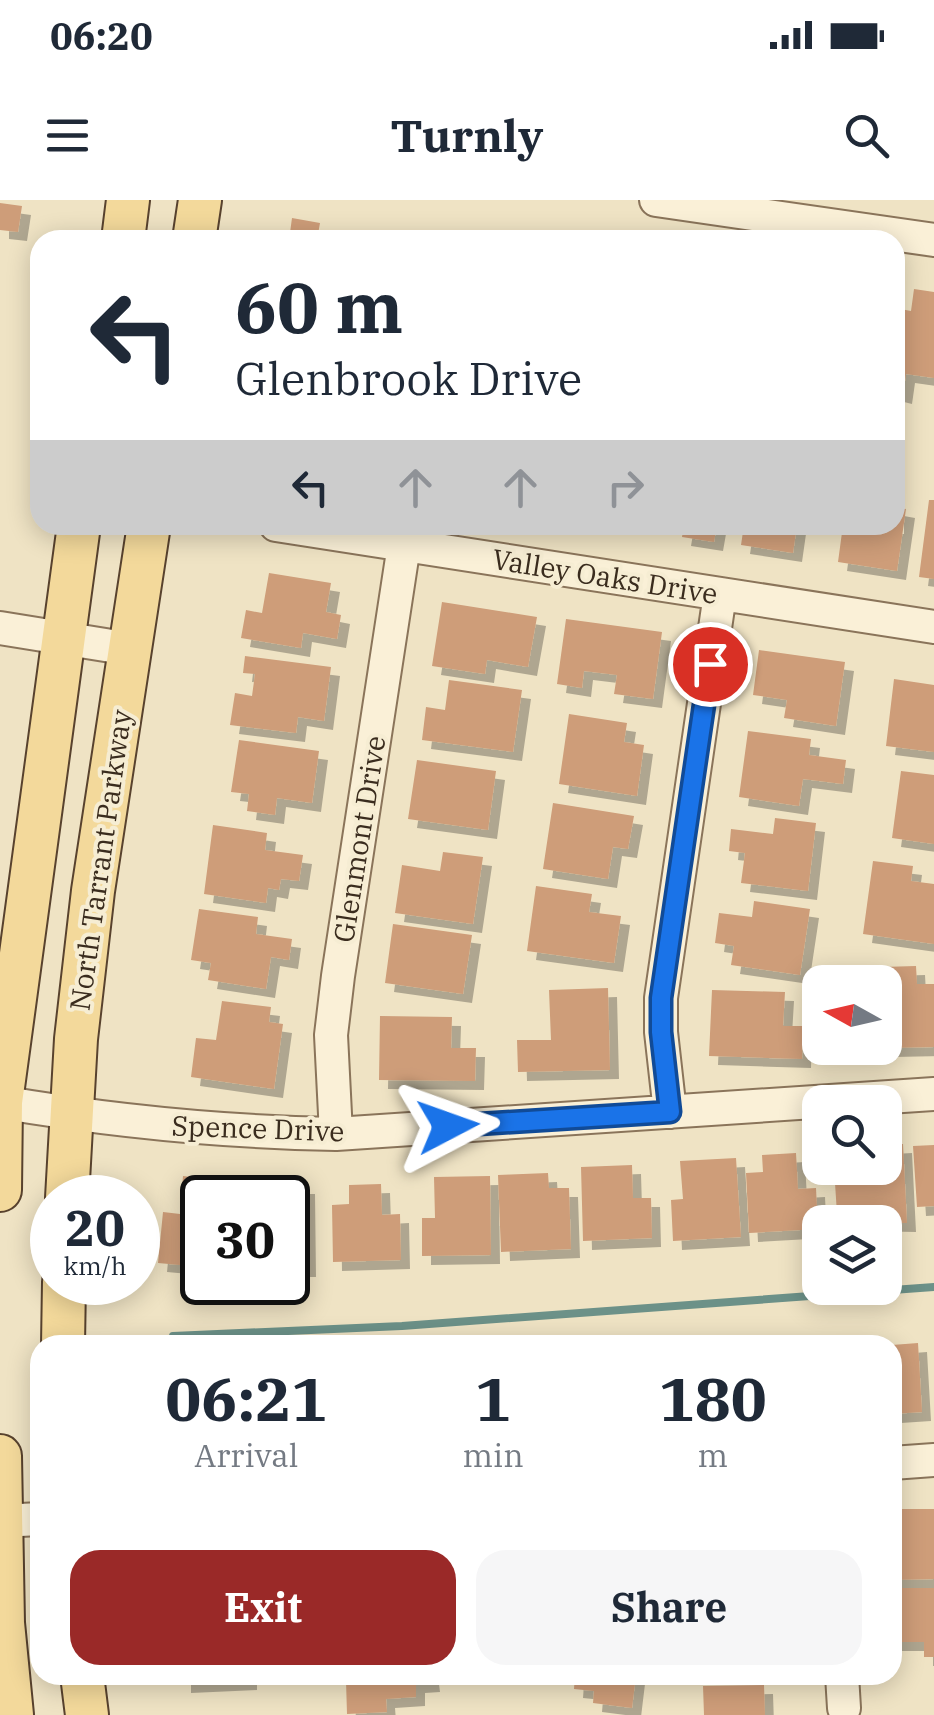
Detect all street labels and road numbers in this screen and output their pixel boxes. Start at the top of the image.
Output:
street label: Valley Oaks Drive [490,540,720,612]
street label: North Tarrant Parkway [61,707,139,1013]
street label: Glenmont Drive [324,733,394,945]
street label: Spence Drive [171,1106,345,1150]

